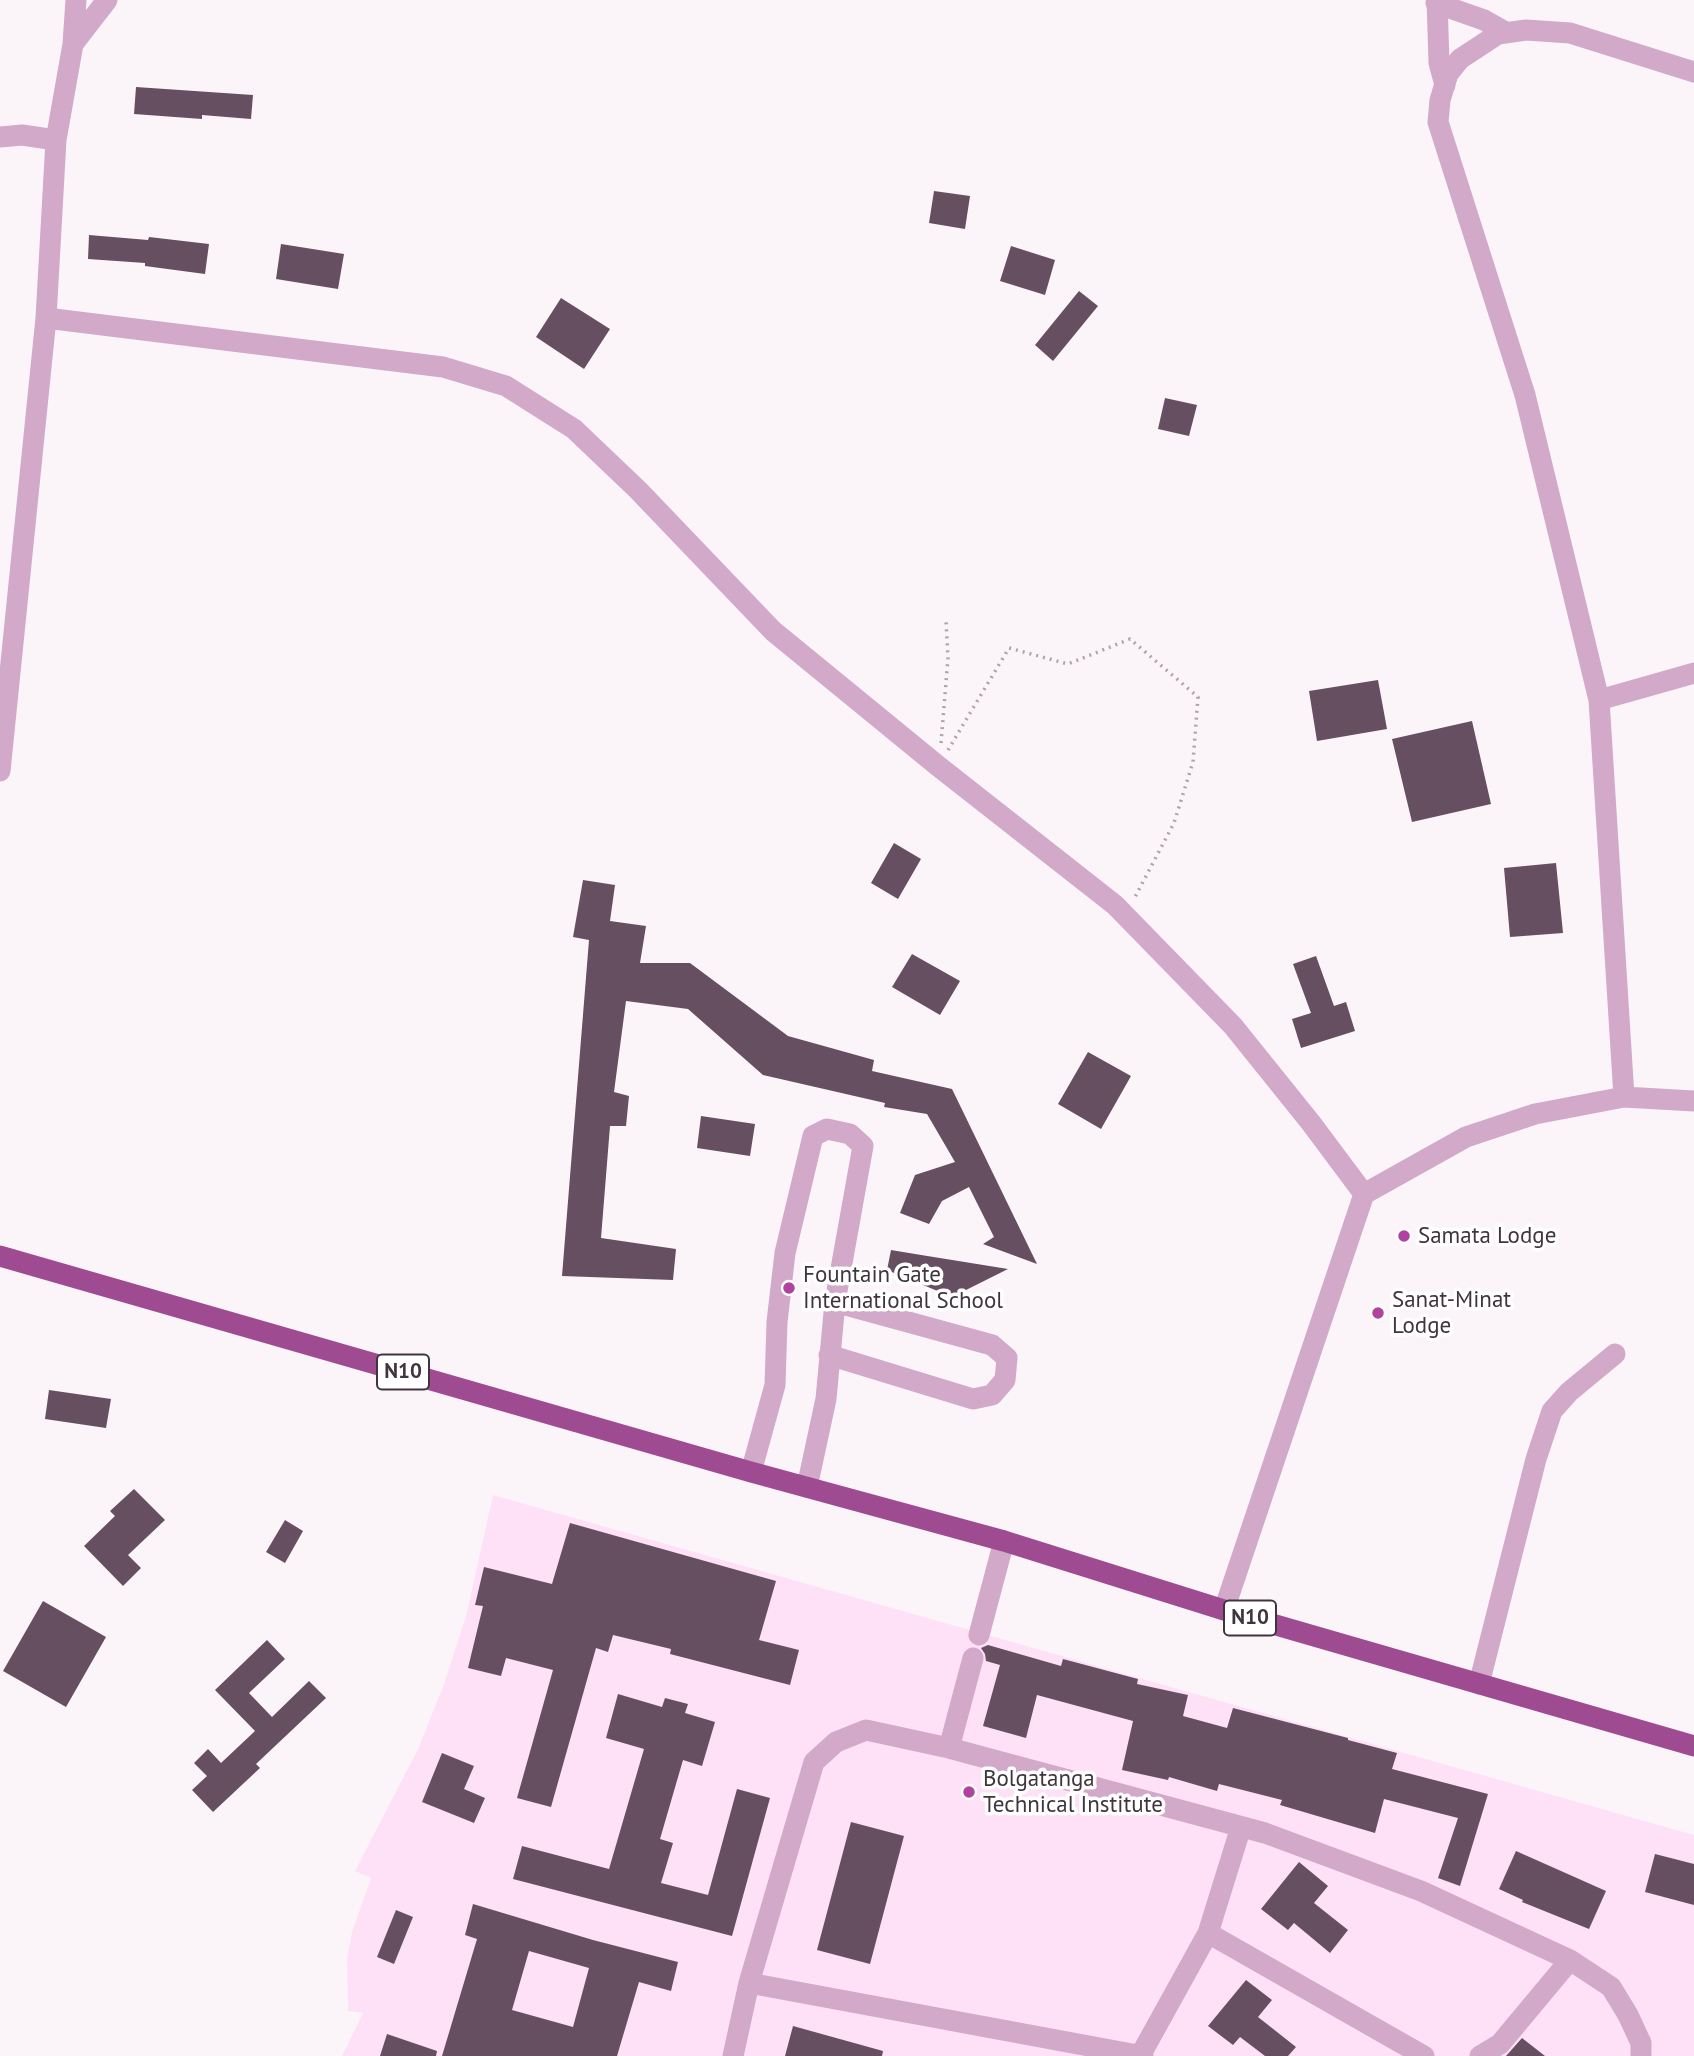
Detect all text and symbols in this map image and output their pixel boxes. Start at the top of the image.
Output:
place label: Samata Lodge [1418,1222,1556,1250]
marker: Samata Lodge [1396,1228,1412,1244]
place label: Fountain Gate International School [803,1261,1003,1315]
marker: Fountain Gate International School [781,1280,797,1296]
place label: Sanat-Minat Lodge [1392,1286,1511,1340]
marker: Sanat-Minat Lodge [1370,1305,1386,1321]
road number: N10 [377,1354,429,1390]
road number: N10 [1224,1600,1276,1636]
place label: Bolgatanga Technical Institute [983,1765,1163,1819]
marker: Bolgatanga Technical Institute [961,1784,977,1800]

